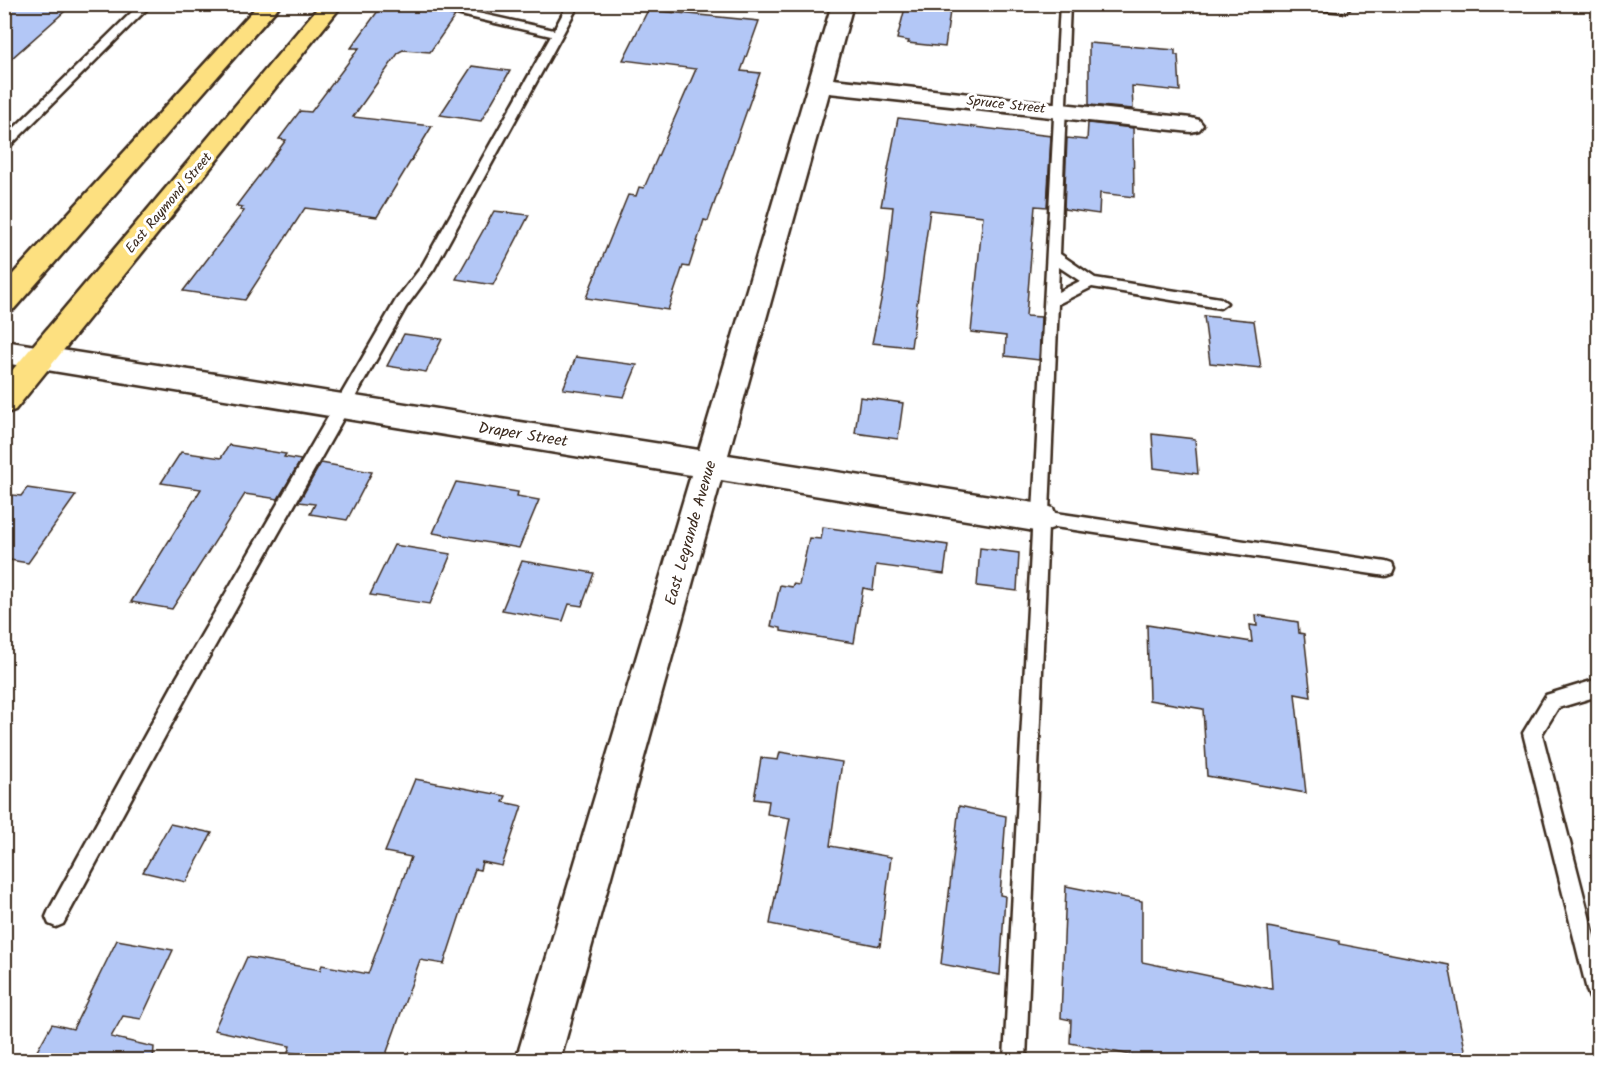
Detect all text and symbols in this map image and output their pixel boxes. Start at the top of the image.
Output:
street label: Spruce Street [965,90,1047,120]
street label: East Raymond Street [120,147,218,258]
street label: Draper Street [476,416,570,455]
street label: East Legrande Avenue [658,458,724,608]

